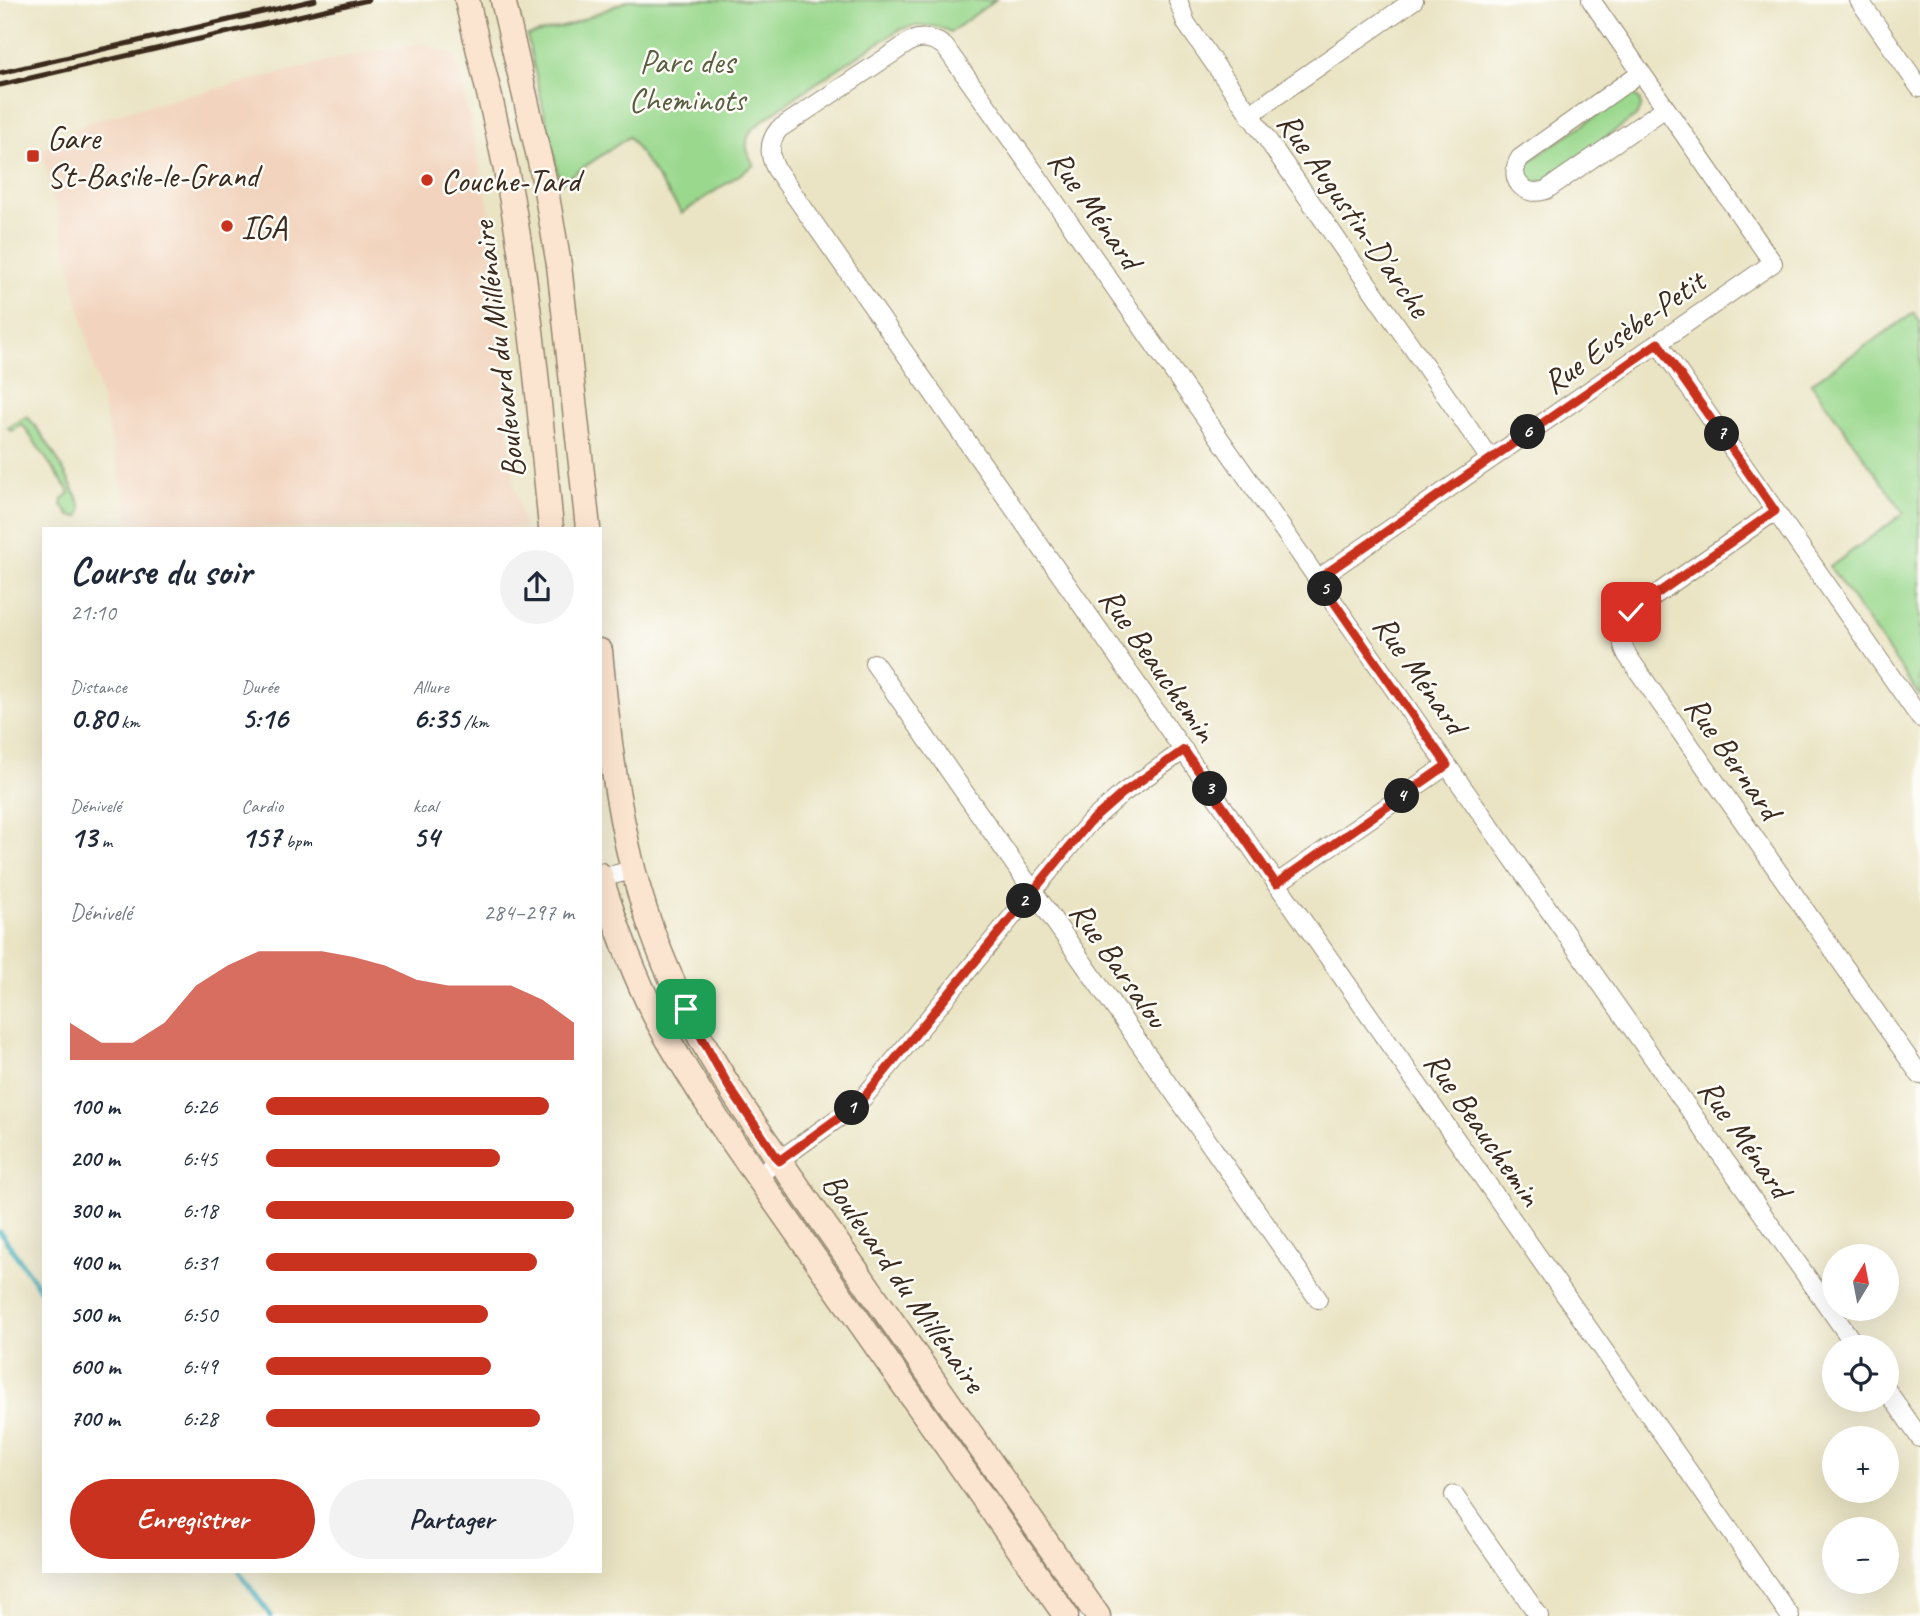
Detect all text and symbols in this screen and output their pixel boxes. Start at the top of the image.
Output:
park label: Parc des Cheminots [629,41,748,121]
street label: Rue Augustin-D'arche [1268,104,1442,327]
place label: Gare St-Basile-le-Grand [47,117,264,197]
street label: Rue Ménard [1039,142,1154,282]
marker: Gare St-Basile-le-Grand [25,148,41,164]
place label: Couche-Tard [441,160,585,202]
marker: Couche-Tard [419,172,435,188]
place label: IGA [241,206,288,248]
street label: Boulevard du Millénaire [461,217,535,481]
marker: IGA [219,218,235,234]
street label: Rue Eusèbe-Petit [1534,259,1715,403]
pin: 6 [1510,414,1546,450]
pin: 7 [1704,416,1740,452]
text: 6 [1523,419,1532,443]
text: 7 [1717,421,1726,445]
text: Course du soir [70,548,252,595]
button: share [500,550,574,624]
pin: 5 [1308,572,1342,606]
text: 5 [1320,576,1329,600]
street label: Rue Beauchemin [1090,579,1227,751]
pin [1601,582,1661,642]
icon: check [1612,593,1650,631]
text: 21:10 [70,598,116,627]
street label: Rue Ménard [1364,607,1479,747]
text: Distance [70,675,127,699]
text: Durée [241,675,279,699]
text: Allure [413,675,449,699]
street label: Rue Bernard [1675,688,1794,832]
text: 0.80 [70,699,116,737]
text: 5:16 [241,699,288,737]
text: 6:35 [413,699,459,737]
text: km [116,710,140,734]
text: /km [459,710,489,734]
pin: 3 [1192,772,1228,806]
text: 3 [1205,776,1214,800]
pin: 4 [1384,778,1420,814]
text: 4 [1397,783,1406,807]
text: Dénivelé [70,794,121,818]
text: Cardio [241,794,283,818]
text: kcal [413,794,438,818]
text: 13 [70,818,97,856]
text: 157 [241,818,281,856]
text: 54 [413,818,439,856]
text: m [97,829,112,853]
text: bpm [281,829,312,853]
pin: 2 [1006,884,1042,918]
text: 2 [1019,888,1028,912]
street label: Rue Barsalou [1060,893,1179,1037]
text: Dénivelé [70,898,132,927]
text: 284–297 m [483,898,574,927]
pin [656,979,716,1039]
icon: arrive [667,990,705,1028]
street label: Rue Beauchemin [1415,1043,1552,1215]
street label: Rue Ménard [1689,1071,1804,1211]
pin: 1 [834,1090,870,1126]
text: 100 m [70,1092,120,1121]
text: 6:26 [182,1092,218,1121]
text: 1 [847,1095,856,1119]
text: 200 m [70,1144,120,1173]
text: 6:45 [182,1144,218,1173]
street label: Boulevard du Millénaire [813,1165,997,1402]
text: 300 m [70,1196,120,1225]
text: 6:18 [182,1196,218,1225]
north arrow [1822,1244,1899,1321]
map controls [1822,1244,1899,1594]
text: 400 m [70,1248,120,1277]
text: 6:31 [182,1248,218,1277]
text: 500 m [70,1300,119,1329]
text: 6:50 [182,1300,218,1329]
button: locate [1822,1335,1899,1412]
text: 600 m [70,1352,120,1381]
text: 6:49 [182,1352,218,1381]
text: 700 m [70,1404,120,1433]
text: 6:28 [182,1404,218,1433]
button: + [1822,1426,1899,1503]
button: Enregistrer [70,1479,315,1559]
button: Partager [329,1479,574,1559]
button: − [1822,1517,1899,1594]

